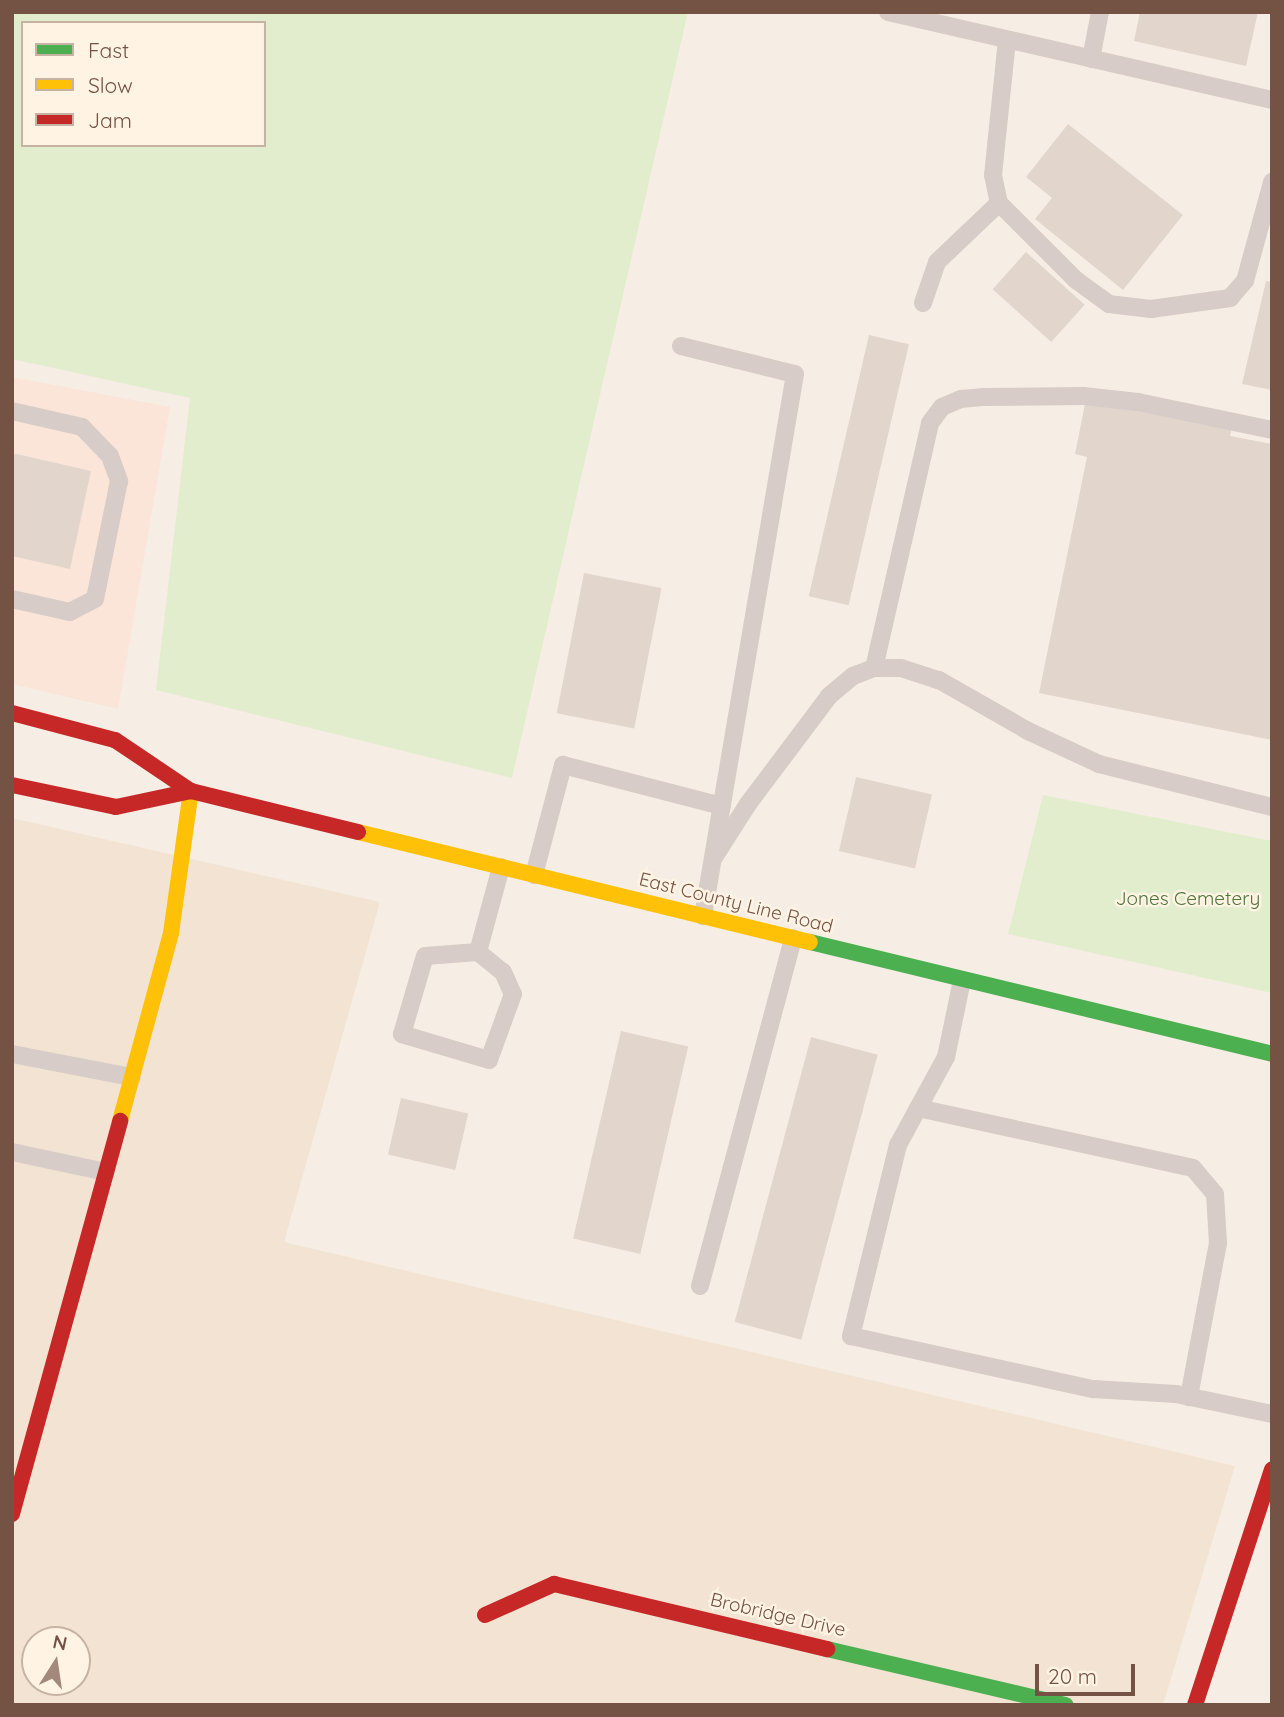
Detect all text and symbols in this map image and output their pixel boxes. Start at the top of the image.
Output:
legend [21,21,266,147]
text: Fast [88,37,129,63]
text: Slow [88,72,133,98]
text: Jam [88,107,132,133]
street label: East County Line Road [637,868,835,938]
park label: Jones Cemetery [1116,888,1260,910]
street label: Brobridge Drive [708,1588,848,1642]
north arrow [21,1626,91,1696]
text: N [51,1629,69,1656]
scale bar [1039,1650,1139,1694]
text: 20 m [1048,1663,1097,1689]

